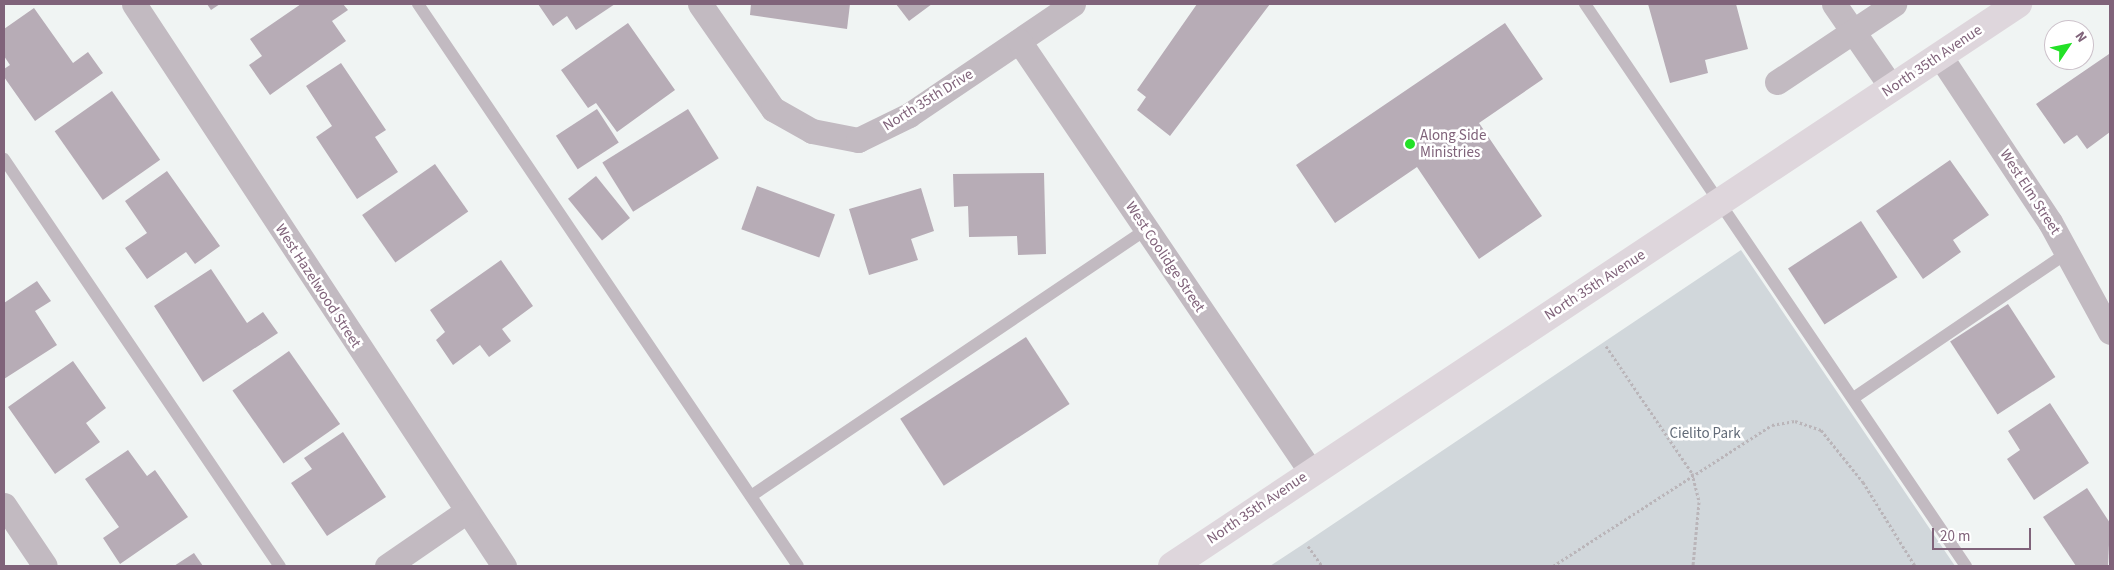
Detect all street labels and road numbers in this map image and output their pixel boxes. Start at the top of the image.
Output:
street label: North 35th Avenue [1879,21,1985,101]
street label: North 35th Drive [880,65,976,135]
street label: West Elm Street [1996,146,2064,238]
street label: West Coolidge Street [1121,198,1209,316]
street label: West Hazelwood Street [271,221,365,351]
street label: North 35th Avenue [1541,246,1649,324]
street label: North 35th Avenue [1204,468,1310,548]

